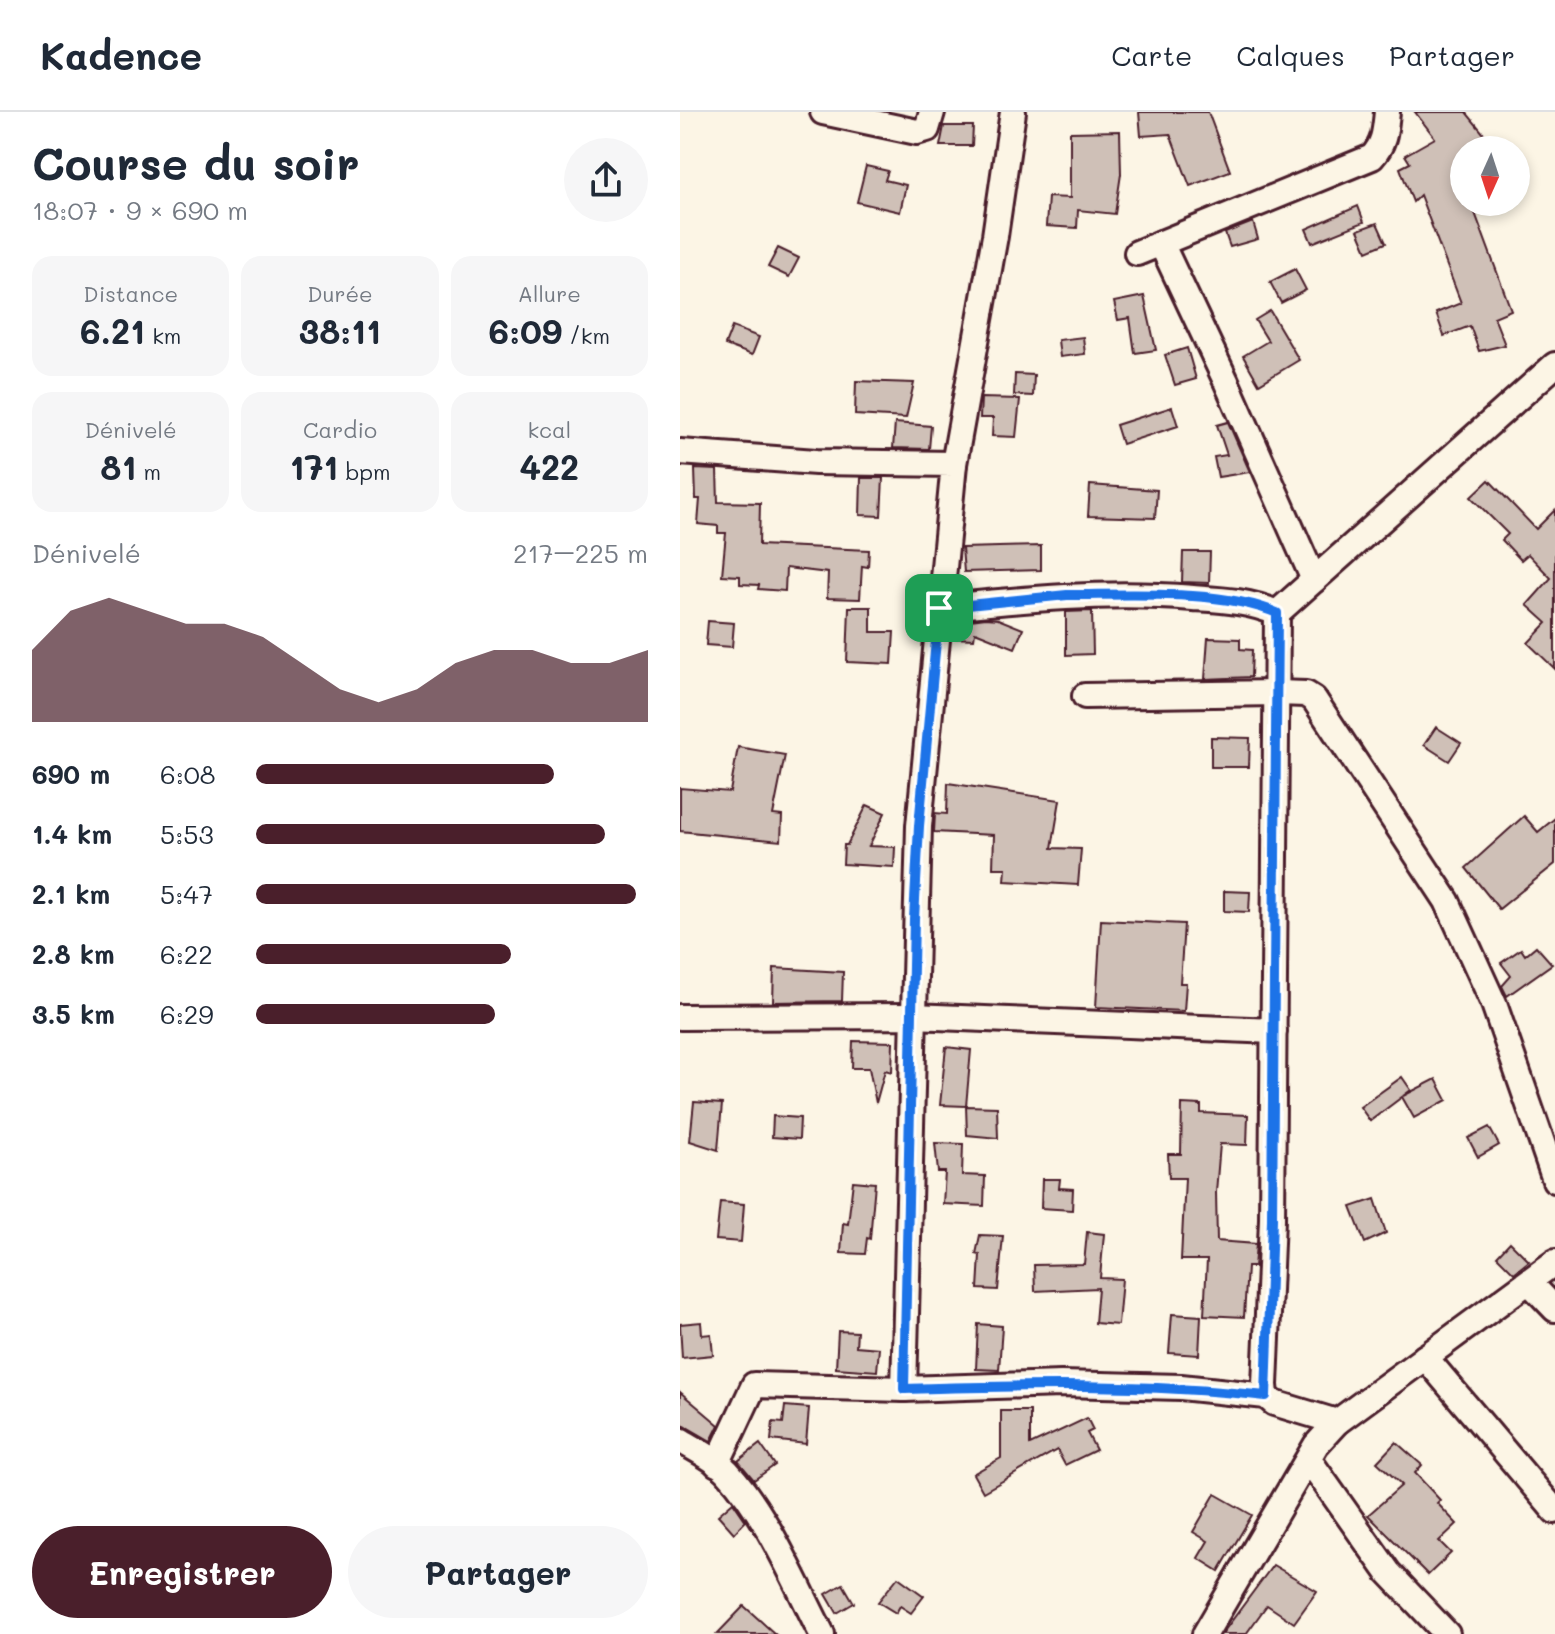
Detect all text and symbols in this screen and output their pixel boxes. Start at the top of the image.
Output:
text: Kadence [40,30,202,80]
text: Carte [1111,37,1192,73]
text: Calques [1236,37,1345,73]
text: Partager [1389,37,1515,73]
text: Course du soir [32,134,359,191]
north arrow [1450,136,1530,216]
map controls [1450,136,1530,216]
button: share [564,138,648,222]
text: 18:07 · 9 × 690 m [32,193,248,227]
text: Distance [83,279,178,308]
text: Durée [307,279,373,308]
text: Allure [518,279,581,308]
text: 6.21 [80,308,145,353]
text: 38:11 [299,308,381,353]
text: 6:09 [489,308,562,353]
text: km [145,321,181,350]
text: /km [562,321,610,350]
text: Dénivelé [85,415,177,444]
text: Cardio [303,415,377,444]
text: kcal [527,415,571,444]
text: 81 [100,444,136,489]
text: 171 [289,444,338,489]
text: 422 [520,444,579,489]
text: m [136,457,161,486]
text: bpm [338,457,391,486]
text: Dénivelé [32,536,141,570]
text: 217–225 m [513,536,648,570]
pin [905,574,973,642]
icon: arrive [917,586,961,630]
text: 690 m [32,757,110,791]
text: 6:08 [160,757,216,791]
text: 1.4 km [32,817,112,851]
text: 5:53 [160,817,214,851]
text: 2.1 km [32,877,110,911]
text: 5:47 [160,877,213,911]
text: 2.8 km [32,937,115,971]
text: 6:22 [160,937,213,971]
text: 3.5 km [32,997,115,1031]
text: 6:29 [160,997,214,1031]
button: Enregistrer [32,1526,332,1618]
button: Partager [348,1526,648,1618]

